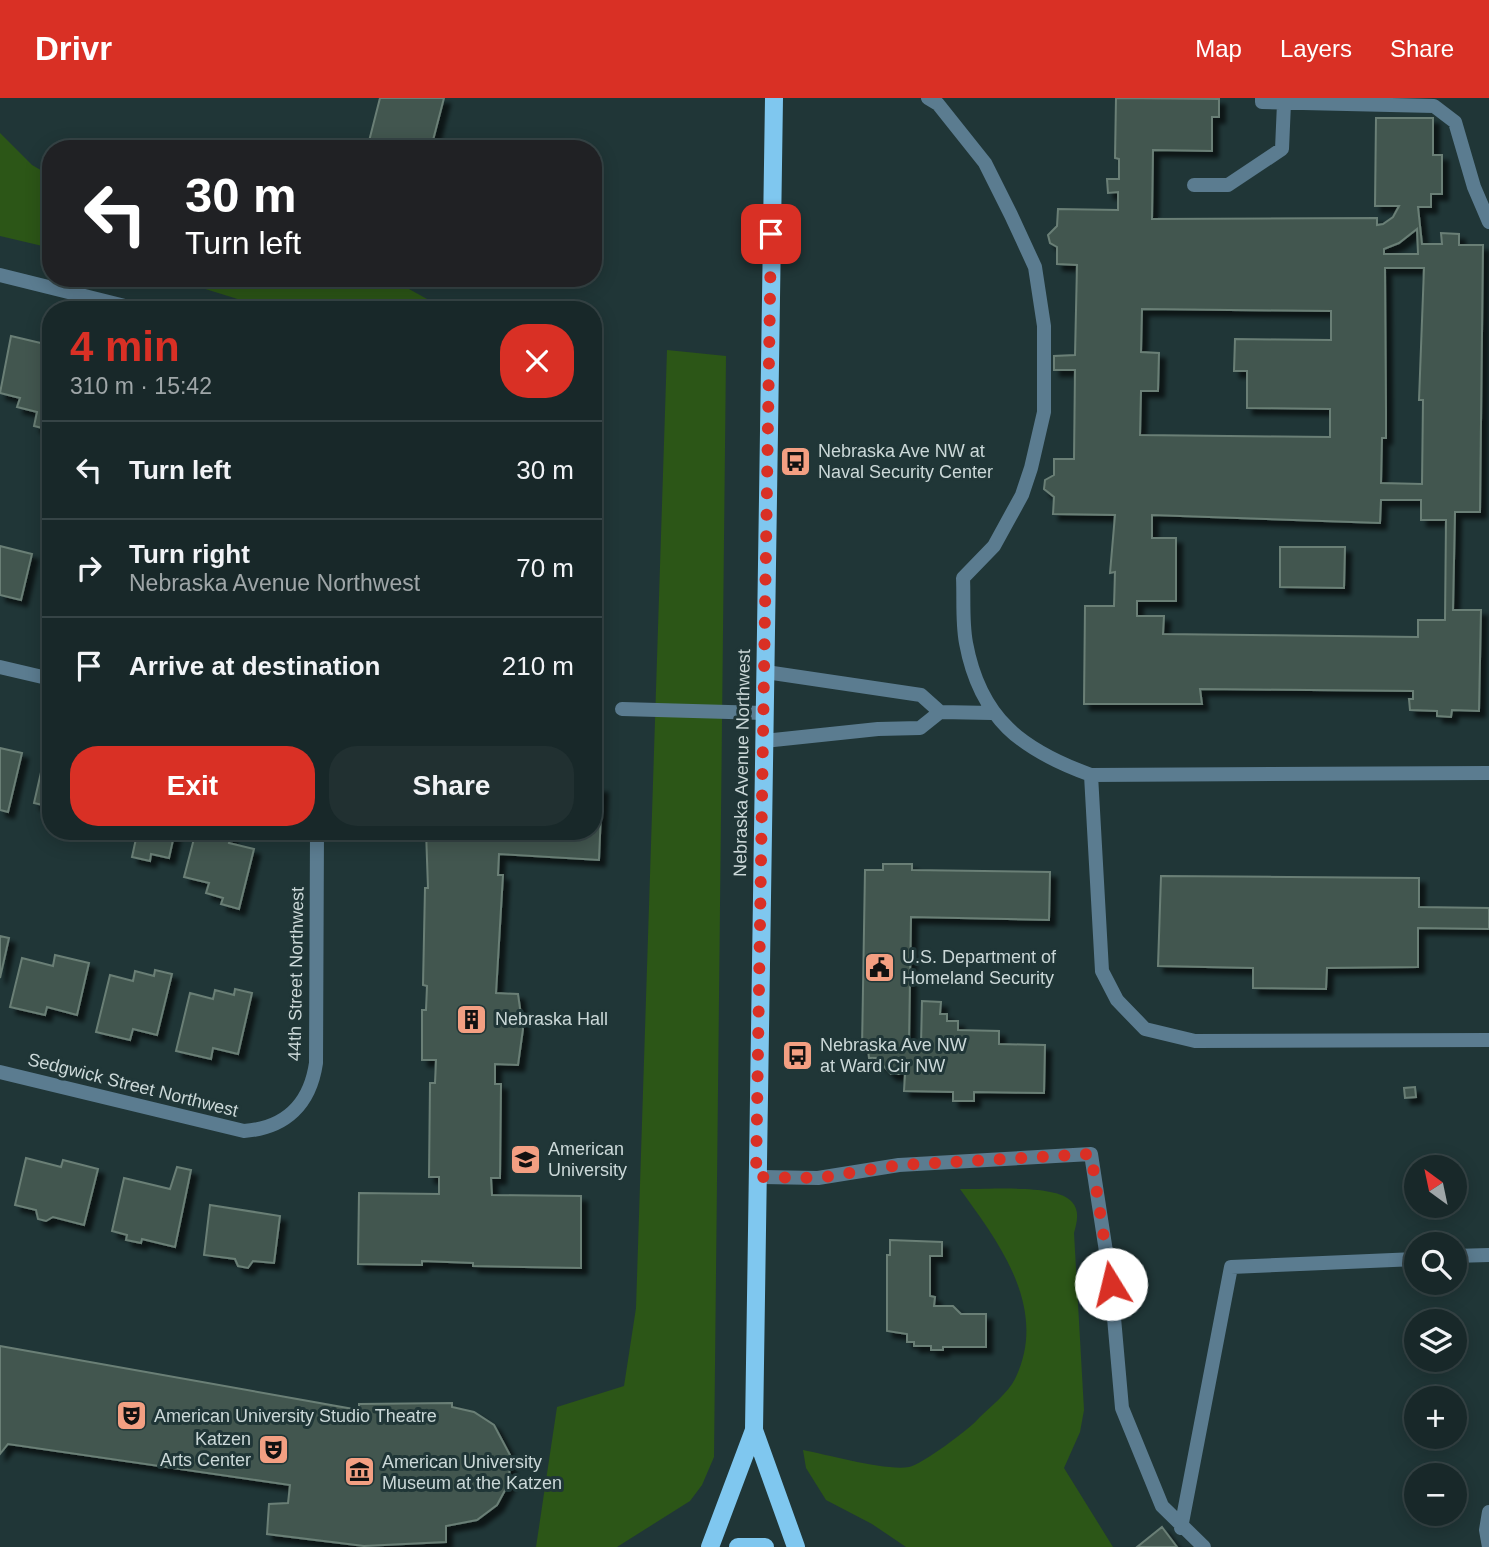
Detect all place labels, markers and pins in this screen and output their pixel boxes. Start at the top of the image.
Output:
pin [741,204,801,264]
place label: Nebraska Ave NW at Naval Security Center [818,441,993,482]
bus stop icon: Nebraska Ave NW at Naval Security Center [778,444,812,478]
place label: U.S. Department of Homeland Security [902,947,1057,988]
public building icon: U.S. Department of Homeland Security [862,950,896,984]
building icon: Nebraska Hall [455,1002,489,1036]
place label: Nebraska Hall [495,1009,608,1029]
place label: Nebraska Ave NW at Ward Cir NW [820,1035,967,1076]
bus stop icon: Nebraska Ave NW at Ward Cir NW [780,1038,814,1072]
place label: American University [548,1139,627,1180]
school or university icon: American University [508,1142,542,1176]
theatre icon: American University Studio Theatre [114,1399,148,1433]
place label: American University Studio Theatre [154,1406,437,1426]
place label: Katzen Arts Center [160,1429,251,1470]
theatre icon: Katzen Arts Center [257,1432,291,1466]
place label: American University Museum at the Katzen [382,1452,562,1493]
museum icon: American University Museum at the Katzen [342,1455,376,1489]

